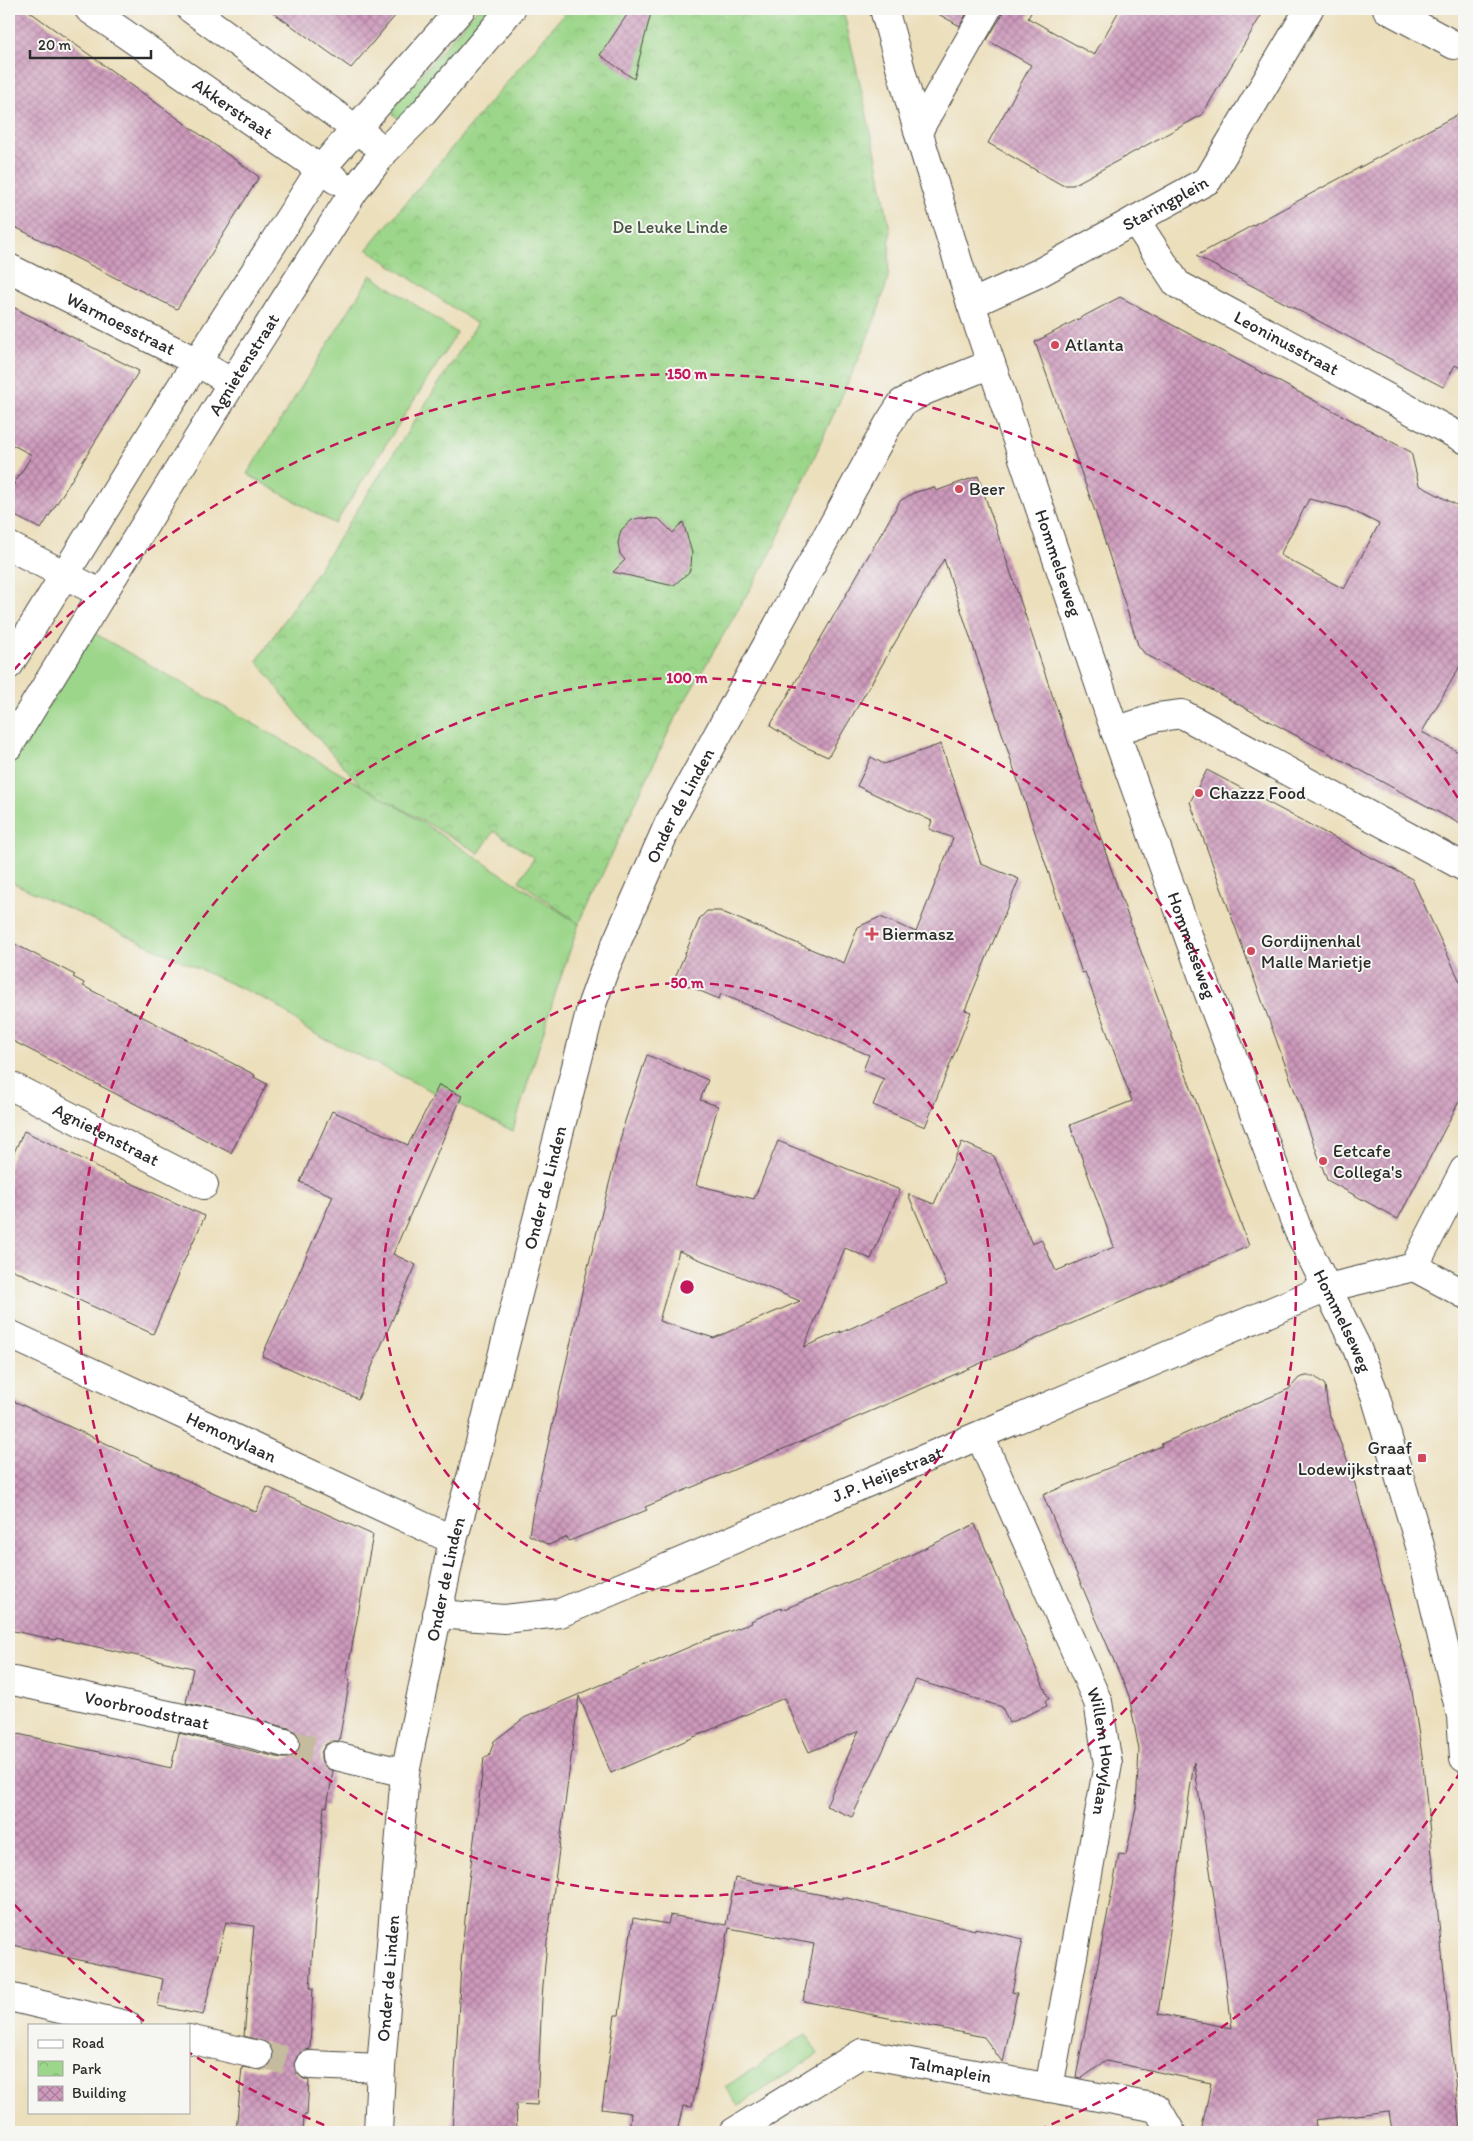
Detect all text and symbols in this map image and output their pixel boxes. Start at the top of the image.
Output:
scale bar [30,28,151,60]
text: 20 m [38,36,72,54]
street label: Akkerstraat [189,73,277,144]
street label: Staringplein [1119,171,1212,236]
park label: De Leuke Linde [612,216,728,238]
street label: Warmoesstraat [63,288,179,360]
street label: Leoninusstraat [1230,306,1343,381]
street label: Agnietenstraat [204,309,284,420]
place label: Atlanta [1065,334,1124,356]
marker: Atlanta [1049,339,1061,351]
text: 150 m [667,365,707,383]
place label: Beer [969,478,1006,500]
marker: Beer [953,483,965,495]
street label: Hommelseweg [1030,507,1087,620]
text: 100 m [666,669,708,687]
street label: Onder de Linden [642,744,719,867]
place label: Chazzz Food [1209,782,1306,804]
marker: Chazzz Food [1193,787,1205,799]
street label: Hommelseweg [1162,889,1221,1003]
place label: Biermasz [882,923,955,945]
marker: Biermasz [866,928,878,940]
place label: Gordijnenhal Malle Marietje [1261,930,1371,973]
marker: Gordijnenhal Malle Marietje [1245,945,1257,957]
text: 50 m [670,974,704,992]
street label: Agnietenstraat [49,1098,163,1171]
street label: Onder de Linden [519,1124,571,1252]
place label: Eetcafe Collega's [1333,1140,1402,1183]
marker: Eetcafe Collega's [1317,1155,1329,1167]
street label: Hommelseweg [1308,1266,1376,1376]
centre of rings [678,1278,696,1296]
street label: Hemonylaan [183,1407,280,1468]
place label: Graaf Lodewijkstraat [1298,1437,1412,1480]
street label: J.P. Heijestraat [829,1441,946,1507]
marker: Graaf Lodewijkstraat [1416,1452,1428,1464]
street label: Onder de Linden [421,1514,470,1644]
street label: Willem Hovylaan [1082,1684,1119,1817]
street label: Voorbroodstraat [82,1686,211,1735]
street label: Onder de Linden [372,1914,404,2043]
legend [28,2024,190,2114]
text: Road [72,2034,105,2052]
street label: Talmaplein [907,2051,994,2088]
text: Park [72,2060,102,2078]
text: Building [72,2084,126,2102]

